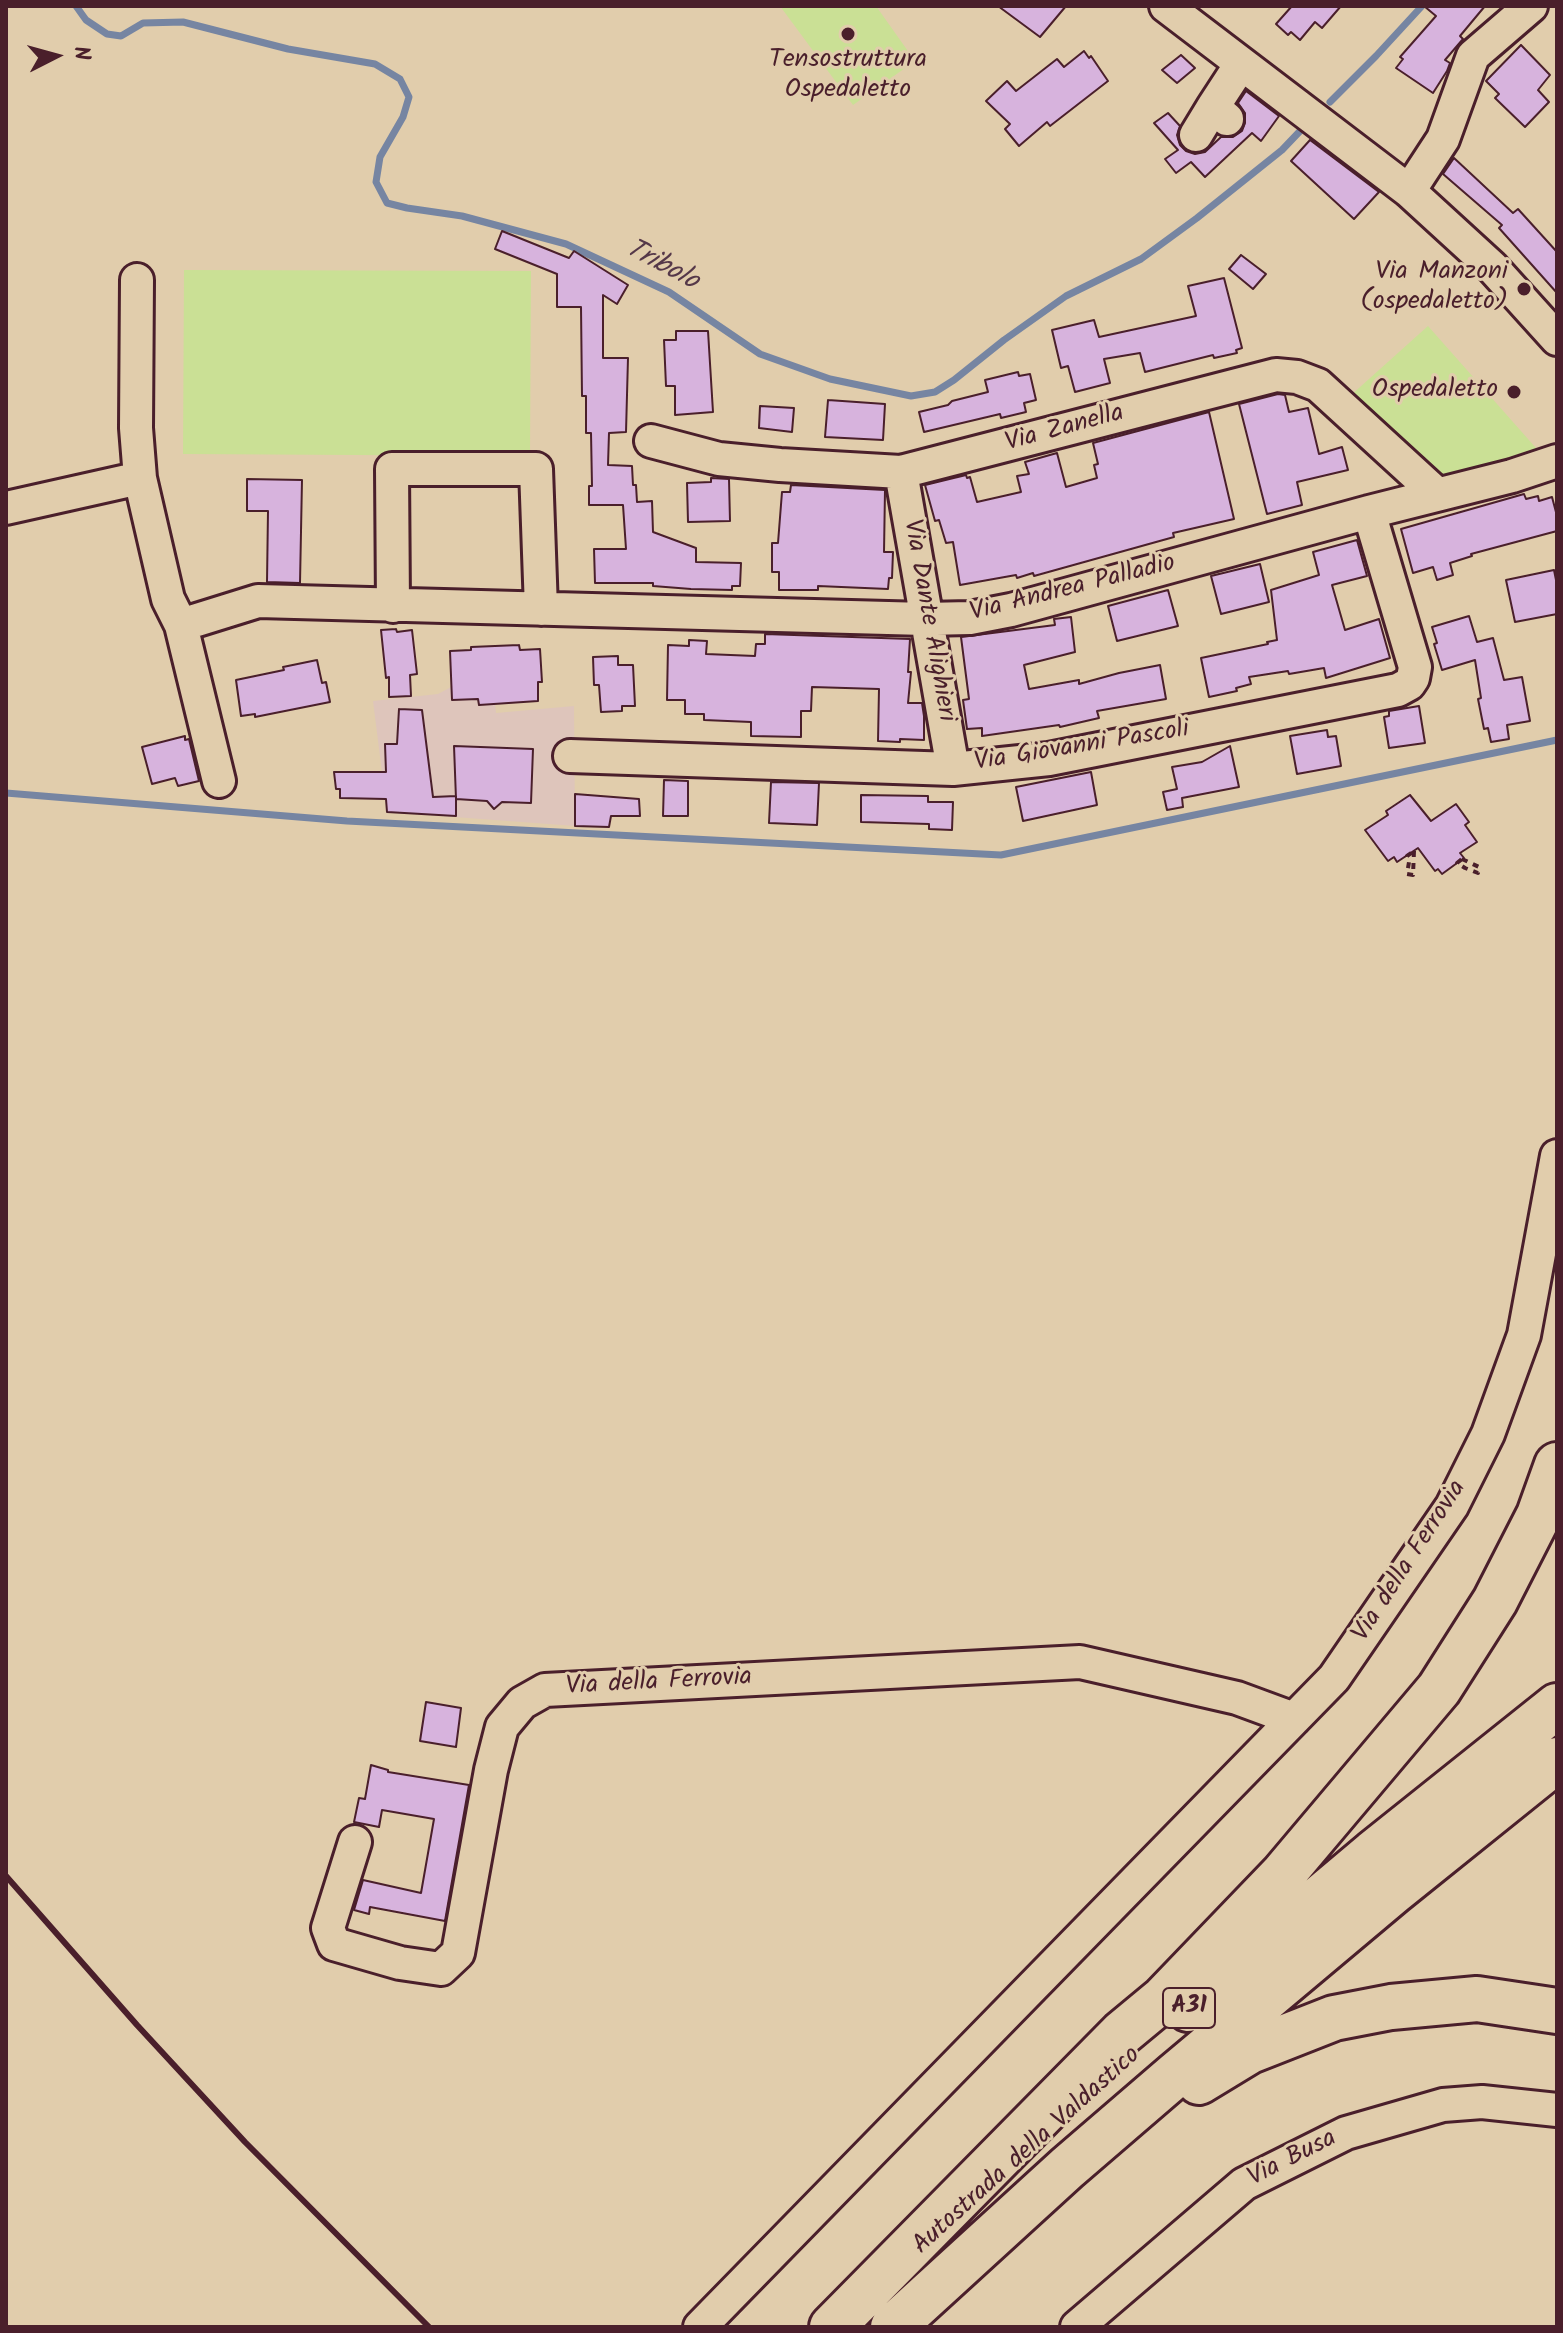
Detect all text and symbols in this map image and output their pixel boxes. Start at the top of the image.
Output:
north arrow [16,16,96,96]
marker: Tensostruttura Ospedaletto [839,25,857,43]
text: N [62,45,98,62]
place label: Tensostruttura Ospedaletto [769,46,927,108]
water label: Tribolo [619,234,703,300]
place label: Via Manzoni (ospedaletto) [1360,258,1508,320]
marker: Via Manzoni (ospedaletto) [1515,280,1533,298]
place label: Ospedaletto [1372,376,1498,408]
marker: Ospedaletto [1505,383,1523,401]
street label: Via Zanella [1002,399,1128,461]
street label: Via Dante Alighieri [894,517,960,725]
street label: Via Andrea Palladio [967,549,1179,631]
street label: Via Giovanni Pascoli [972,716,1192,780]
street label: Via della Ferrovia [1347,1475,1475,1649]
street label: Via della Ferrovia [565,1664,753,1704]
road number: A31 [1163,1988,1215,2028]
street label: Autostrada della Valdastico [908,2041,1148,2263]
street label: Via Busa [1244,2125,1342,2195]

